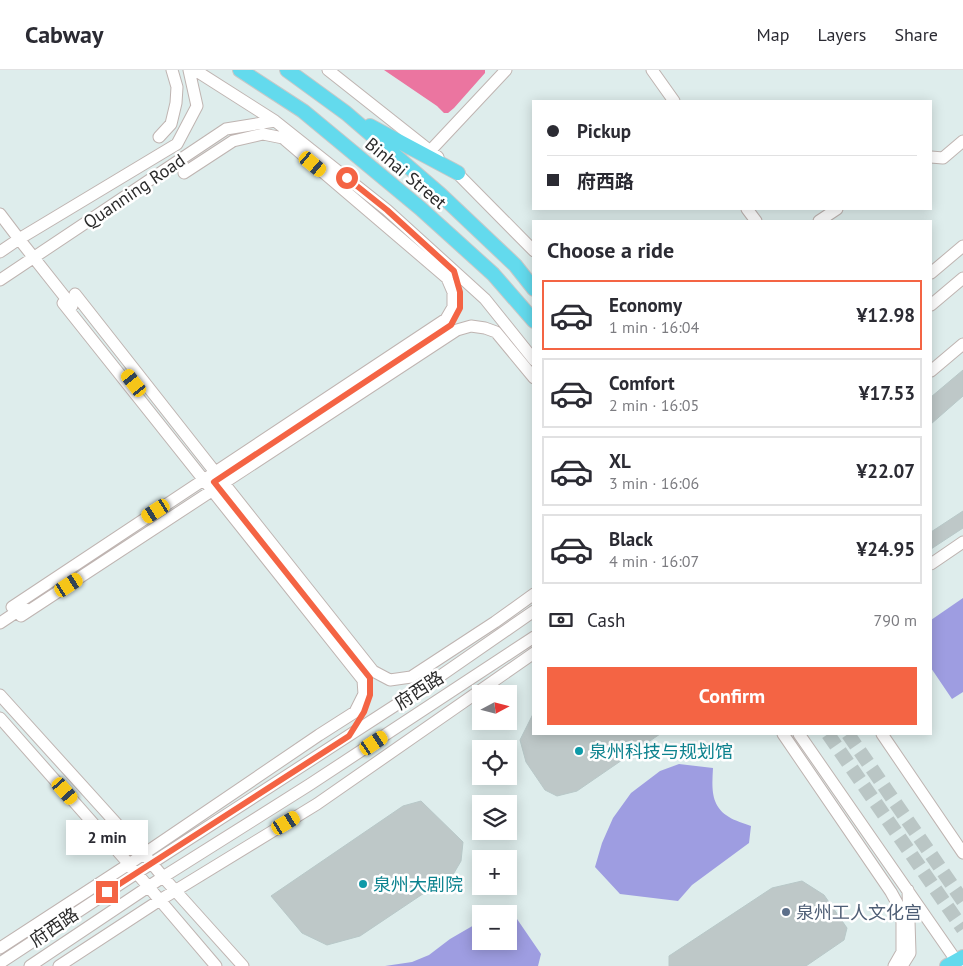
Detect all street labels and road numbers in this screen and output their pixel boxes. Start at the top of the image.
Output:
street label: Binhai Street [360,132,452,214]
street label: Quanning Road [79,149,189,233]
street label: 府西路 [390,666,448,714]
street label: 府西路 [25,902,83,952]

